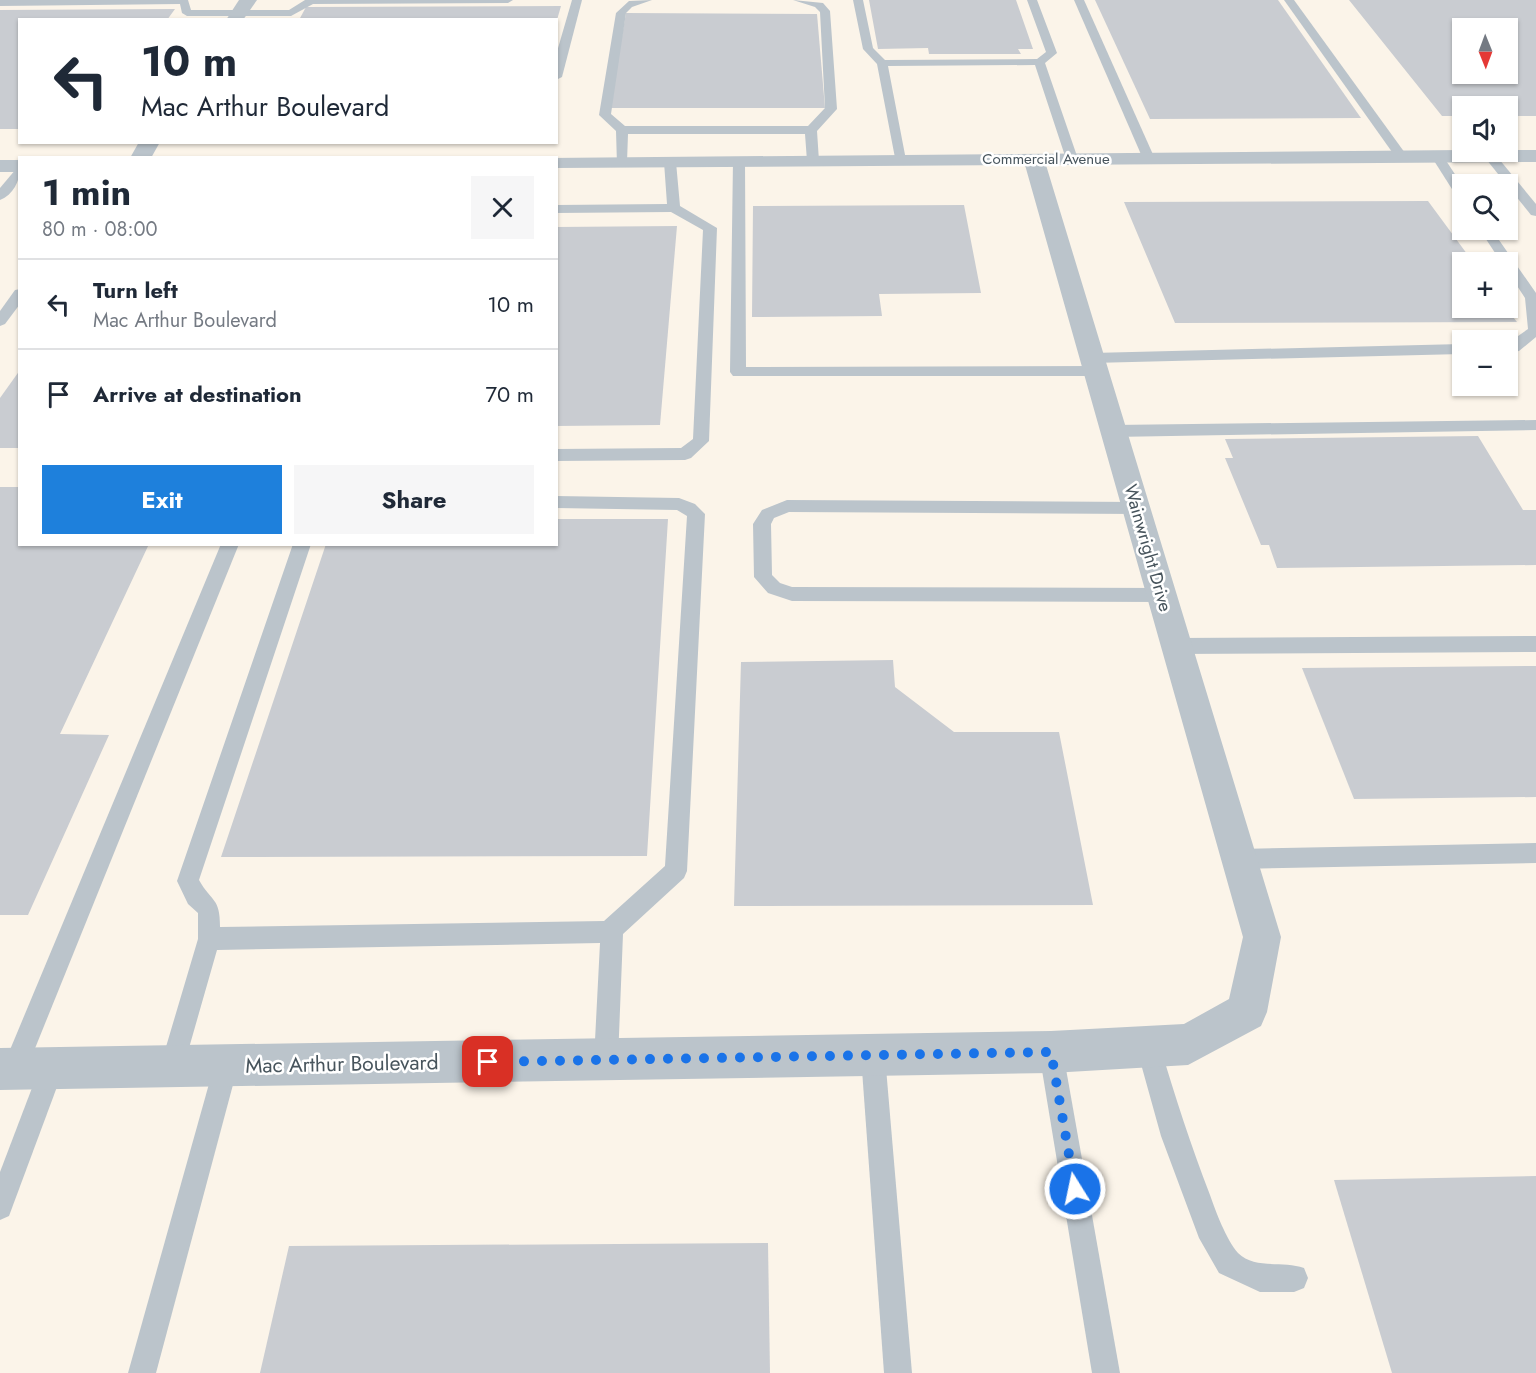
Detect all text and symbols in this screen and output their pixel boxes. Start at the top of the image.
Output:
north arrow [1452,18,1518,84]
map controls [1452,18,1518,396]
text: 10 m [141,31,237,92]
icon: left [42,42,120,120]
text: Mac Arthur Boulevard [141,87,389,126]
button: sound [1452,96,1518,162]
street label: Commercial Avenue [982,148,1110,170]
text: 1 min [42,166,131,218]
button: search [1452,174,1518,240]
button: close [471,176,534,239]
text: 80 m · 08:00 [42,215,157,244]
button: + [1452,252,1518,318]
text: Turn left [93,274,178,306]
icon: left [42,288,75,321]
text: 10 m [487,288,534,320]
text: Mac Arthur Boulevard [93,306,277,335]
button: − [1452,330,1518,396]
icon: arrive [42,378,75,411]
text: Arrive at destination [93,378,302,410]
text: 70 m [485,378,534,410]
button: Exit [42,465,282,534]
button: Share [294,465,534,534]
street label: Wainwright Drive [1117,481,1179,615]
pin [462,1036,513,1087]
icon: arrive [471,1045,504,1078]
street label: Mac Arthur Boulevard [245,1047,439,1081]
position arrow [1043,1157,1107,1221]

